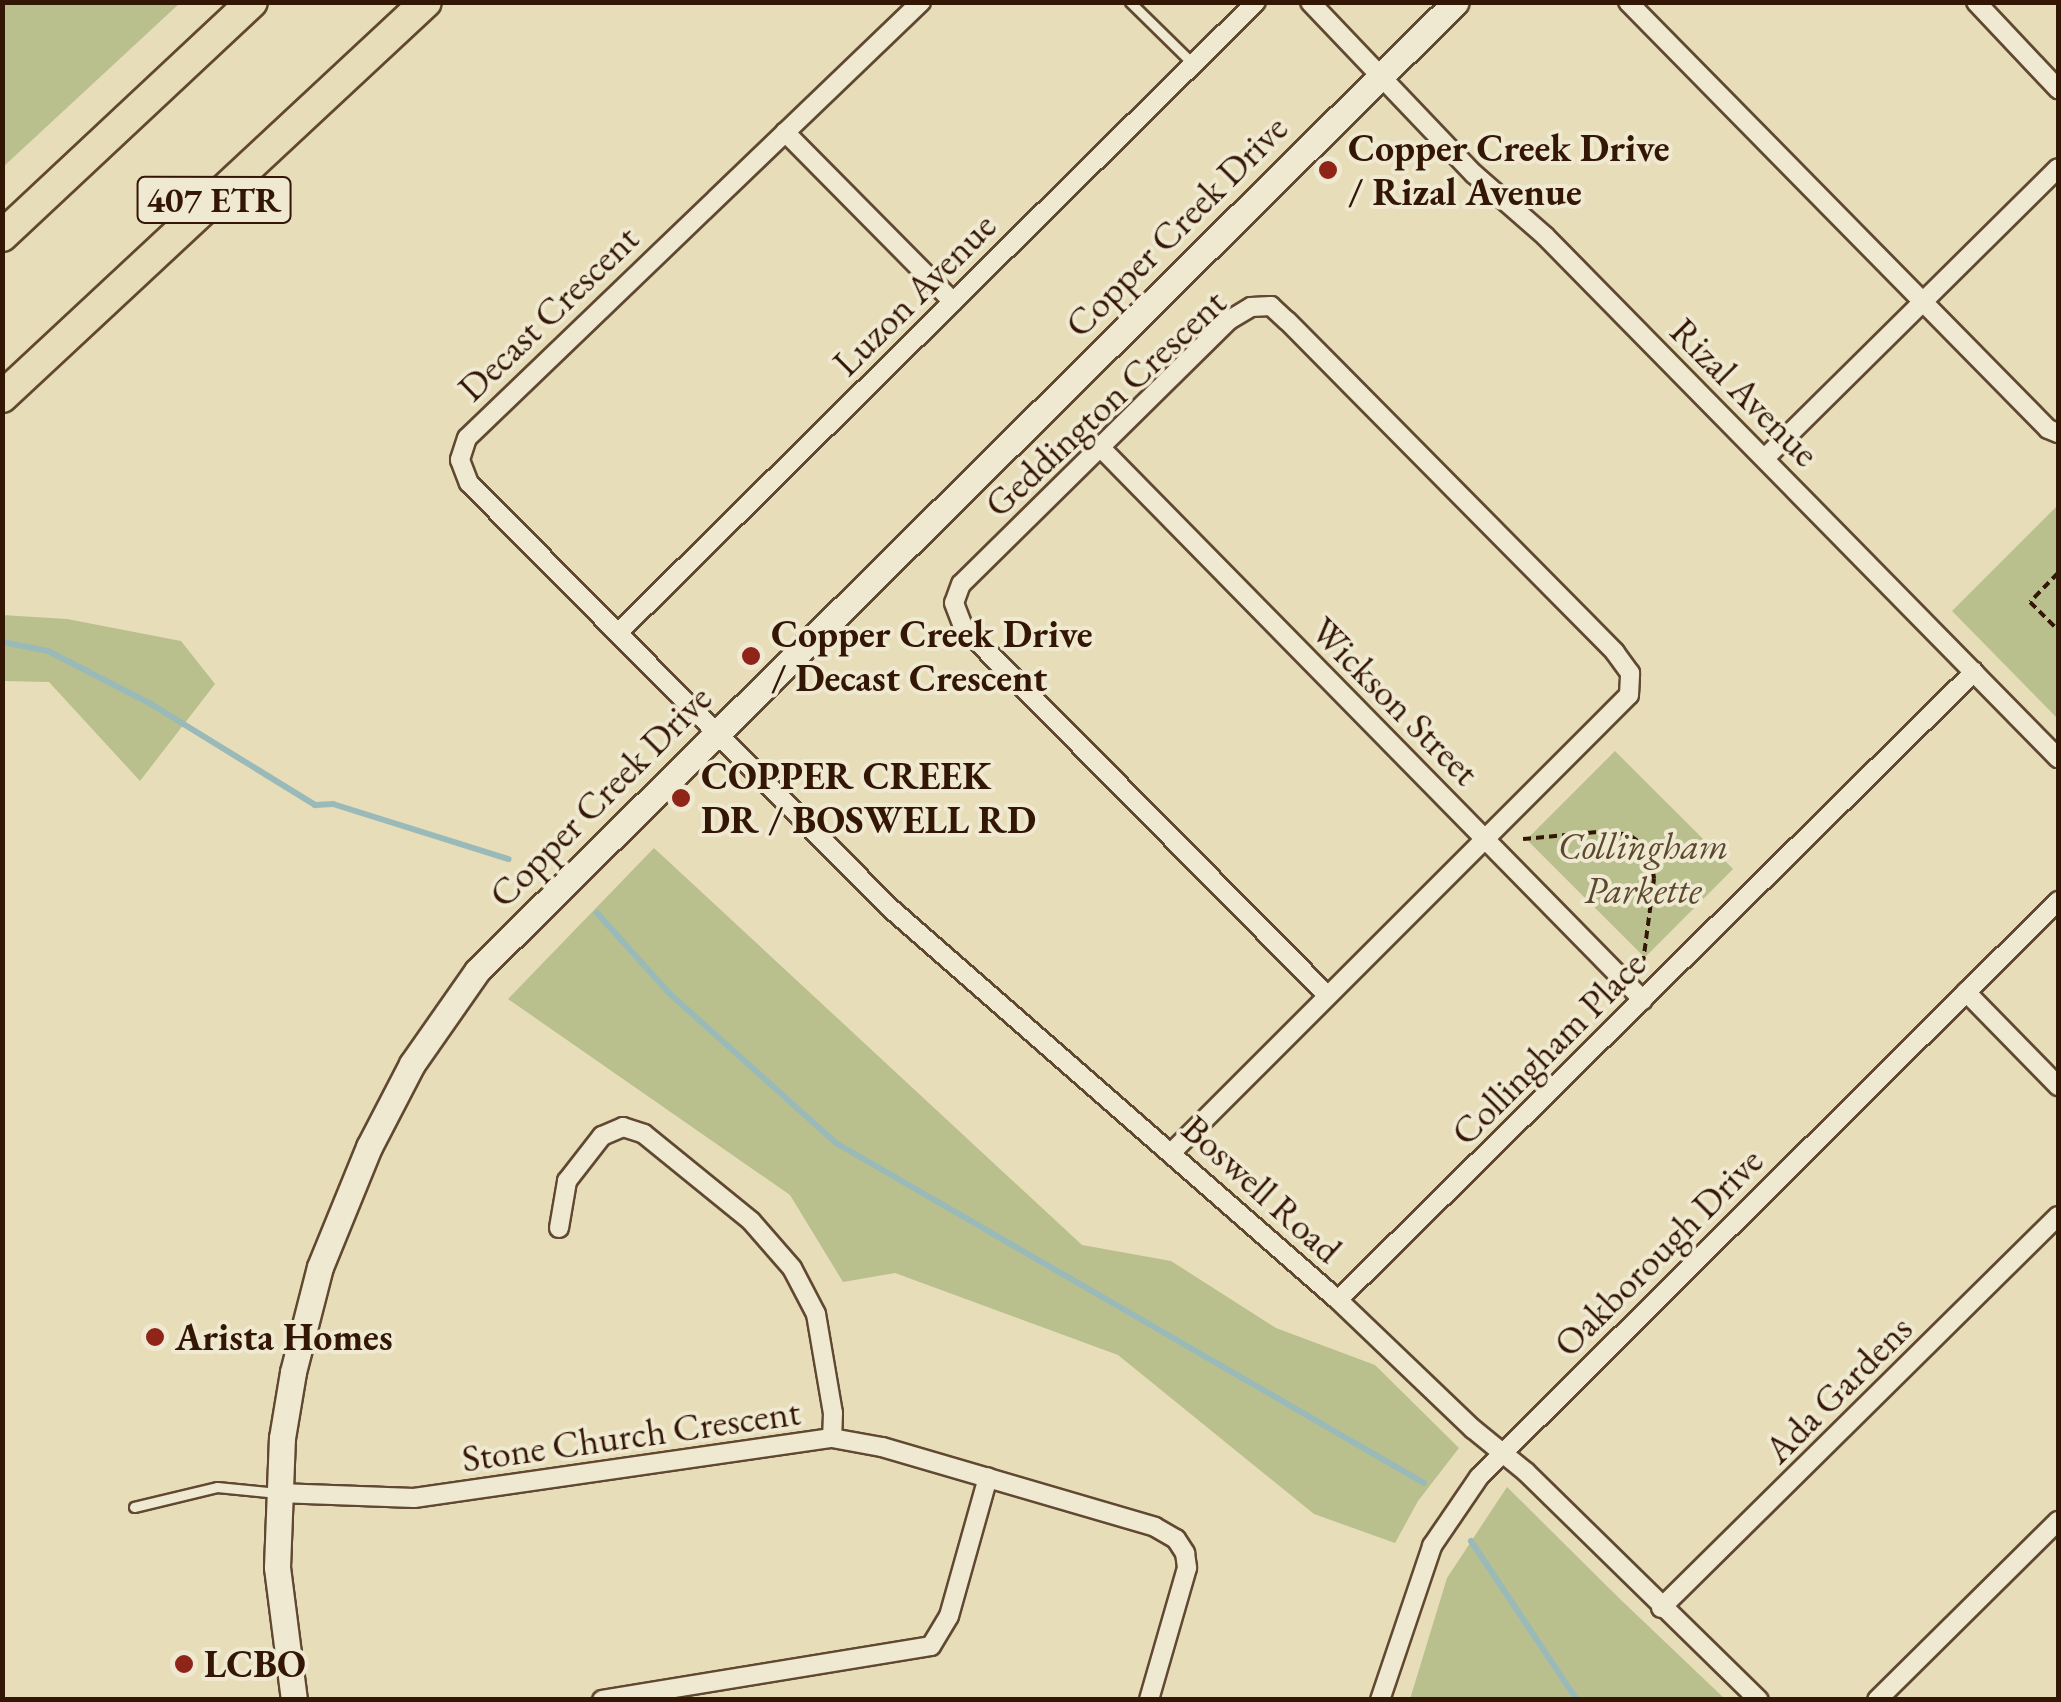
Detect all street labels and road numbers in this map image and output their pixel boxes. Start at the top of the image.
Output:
street label: Copper Creek Drive [1055,105,1297,347]
road number: 407 ETR [136,170,292,230]
street label: Luzon Avenue [823,203,1005,385]
street label: Decast Crescent [448,216,648,410]
street label: Geddington Crescent [975,280,1235,526]
street label: Rizal Avenue [1661,308,1829,476]
street label: Wickson Street [1301,607,1489,795]
street label: Copper Creek Drive [479,675,721,917]
street label: Collingham Place [1441,941,1655,1155]
street label: Boswell Road [1173,1106,1351,1272]
street label: Oakborough Drive [1544,1138,1772,1366]
street label: Ada Gardens [1755,1306,1921,1472]
street label: Stone Church Crescent [459,1389,803,1481]

